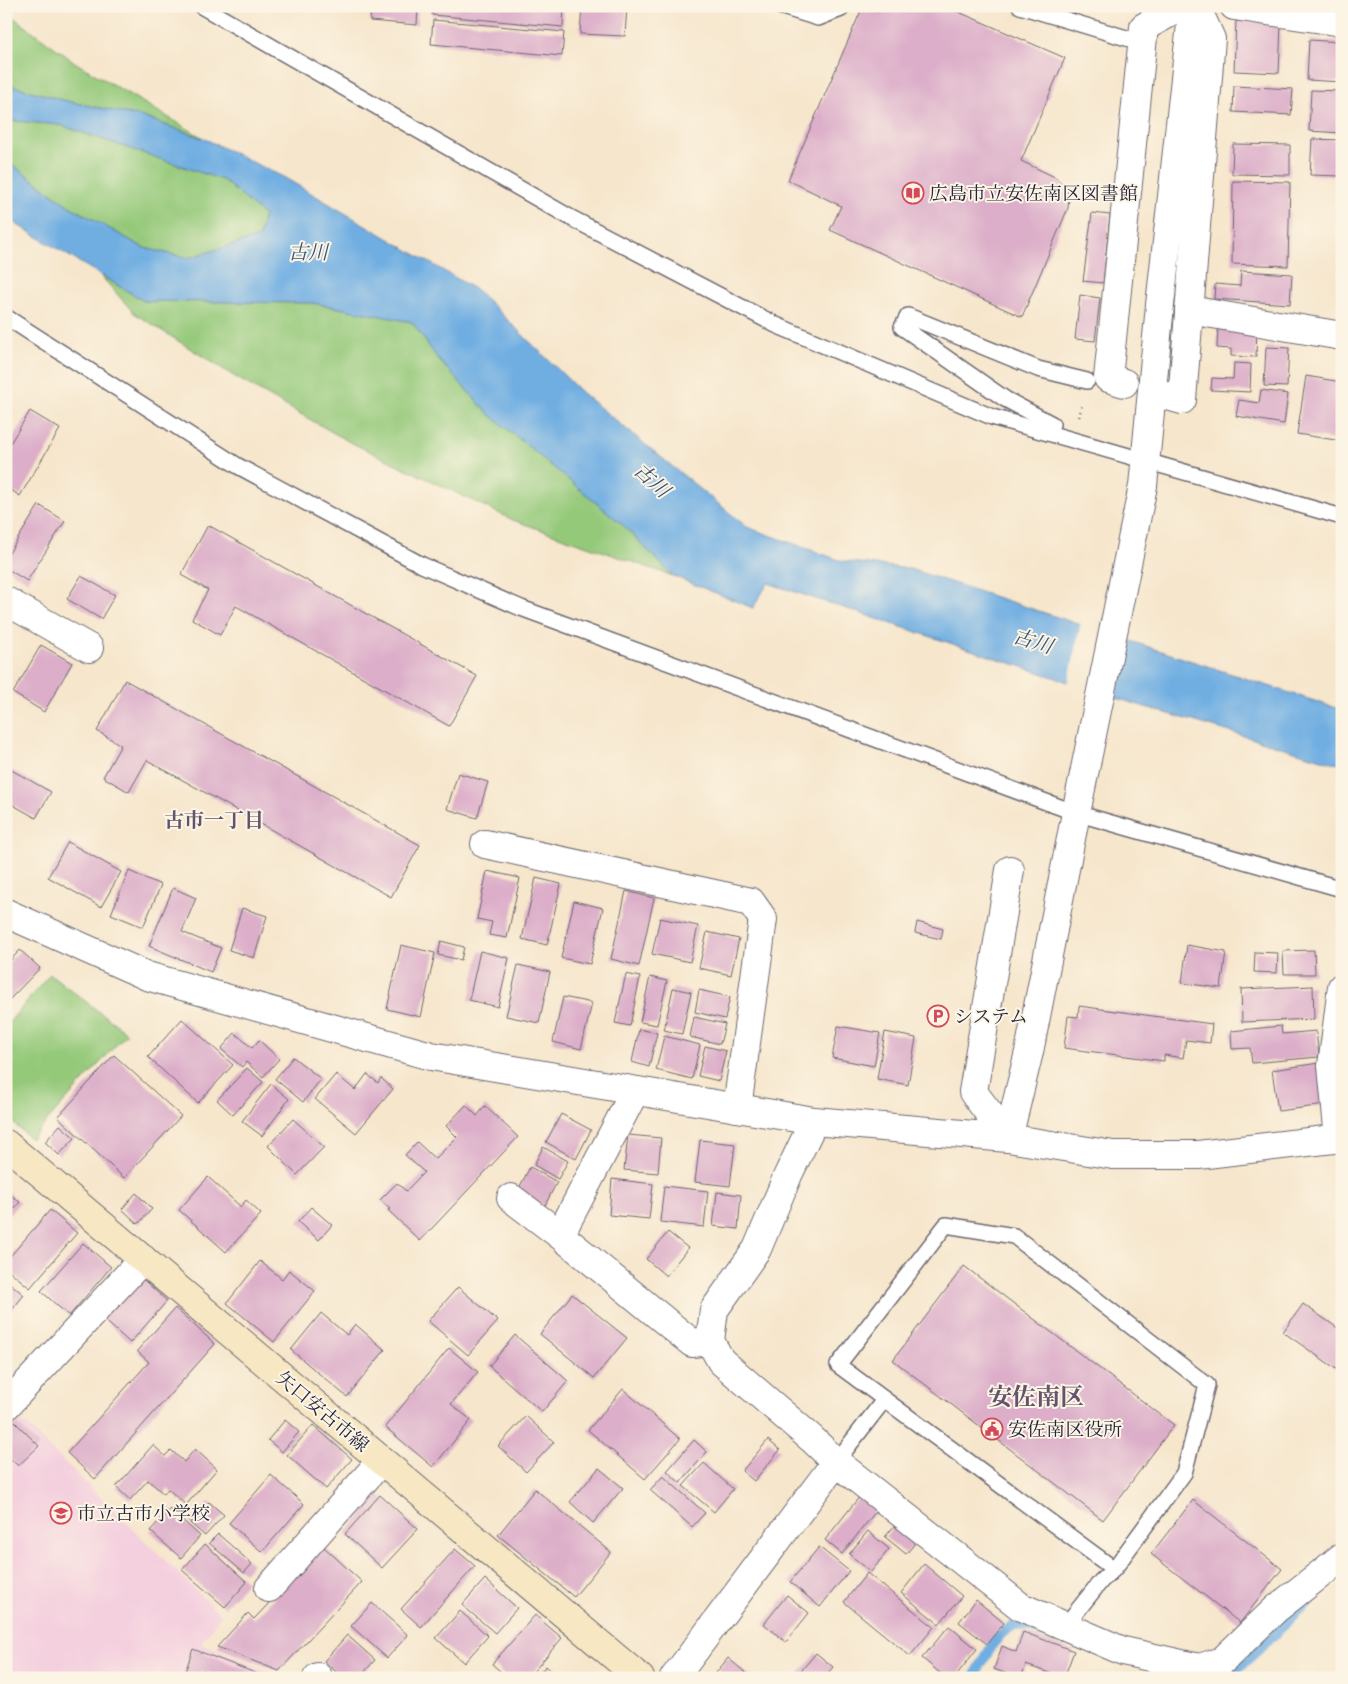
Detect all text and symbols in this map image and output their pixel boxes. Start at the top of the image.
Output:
library icon: 広島市立安佐南区図書館 [901,181,925,205]
place label: 広島市立安佐南区図書館 [929,183,1138,205]
water label: 古川 [288,241,330,264]
water label: 古川 [629,458,676,504]
water label: 古川 [1010,625,1057,659]
district label: 古市一丁目 [164,809,264,832]
parking icon: システム [926,1004,950,1028]
place label: システム [954,1006,1028,1028]
street label: 矢口安古市線 [272,1367,373,1457]
district label: 安佐南区 [988,1383,1084,1411]
public building icon: 安佐南区役所 [980,1417,1004,1441]
place label: 安佐南区役所 [1008,1419,1122,1441]
school or university icon: 市立古市小学校 [49,1501,73,1525]
place label: 市立古市小学校 [77,1503,210,1525]

